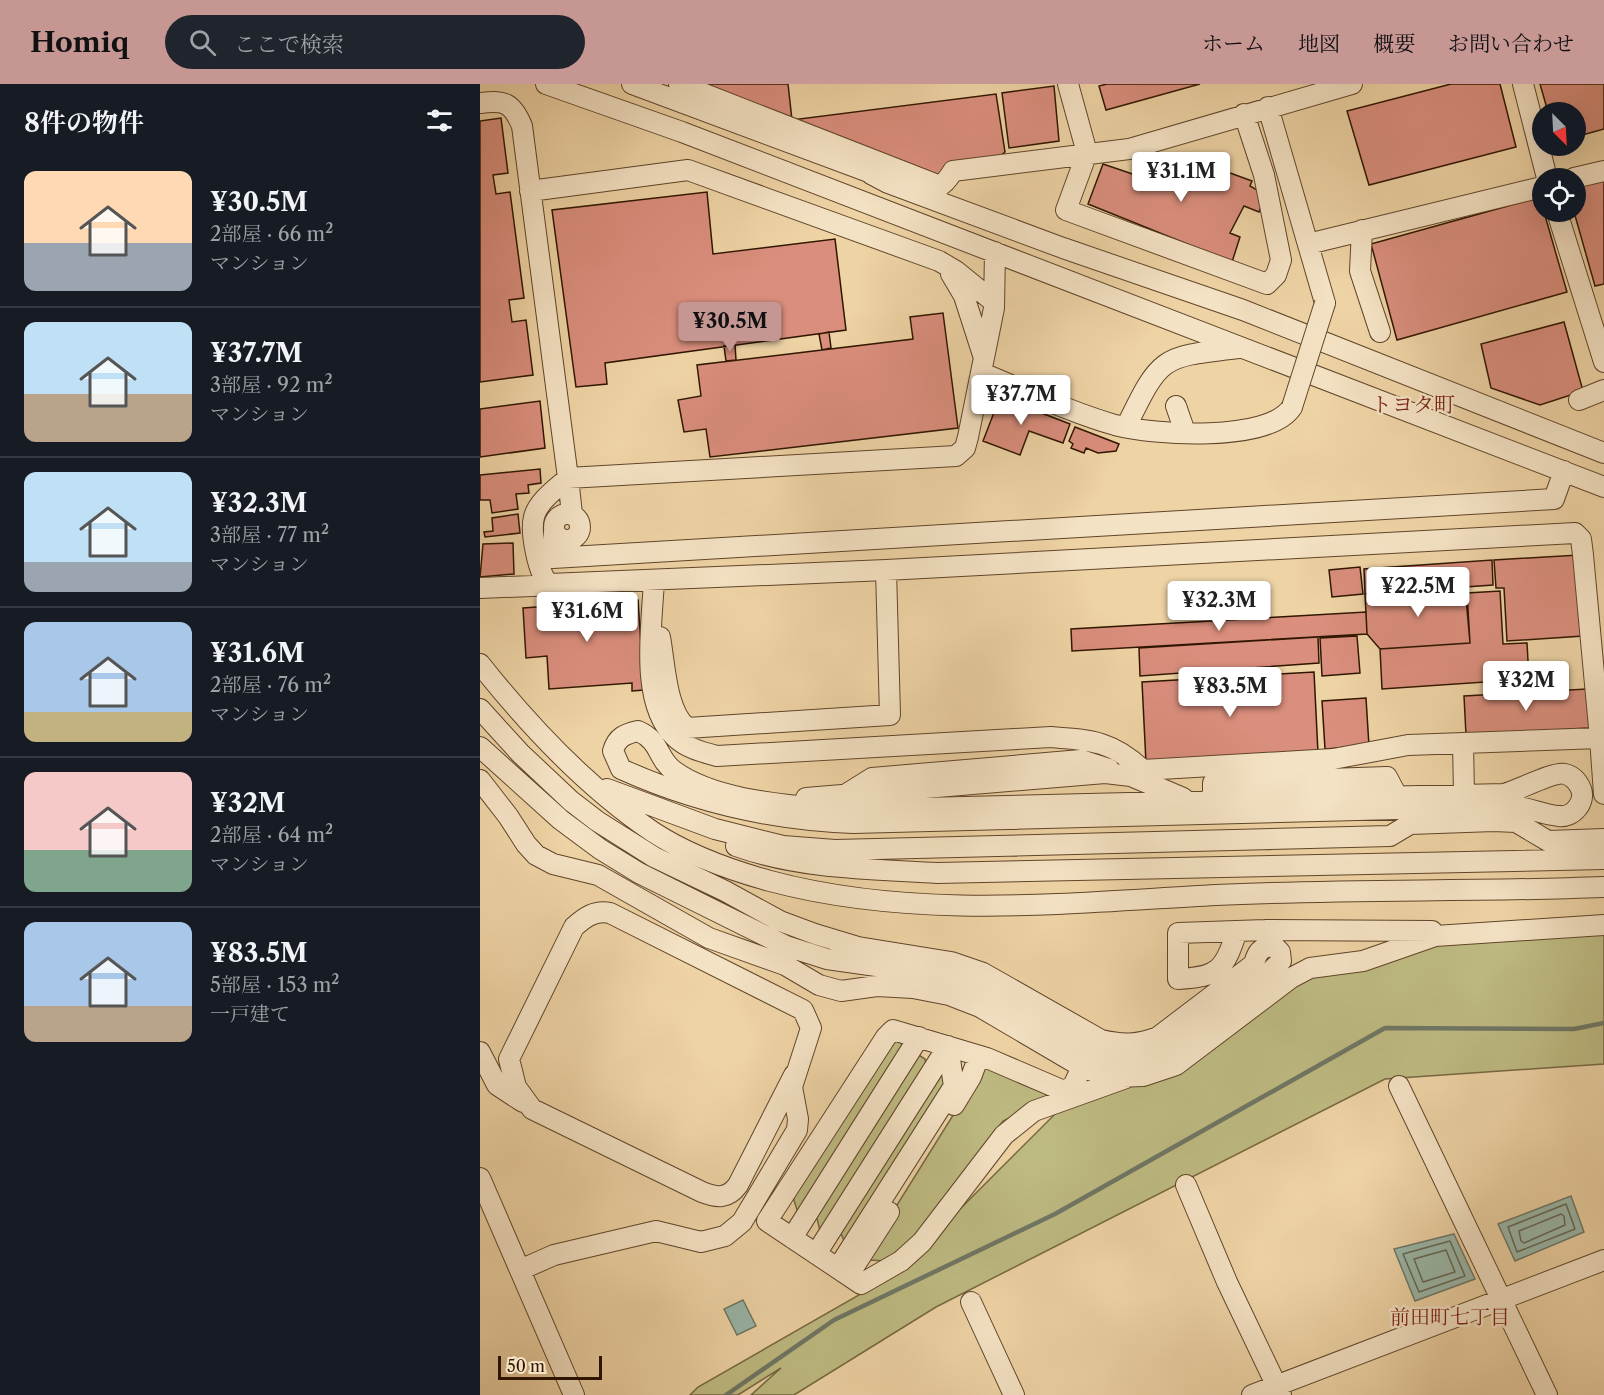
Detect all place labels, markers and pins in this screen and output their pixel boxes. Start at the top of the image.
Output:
pin: ¥31.1M [1132,152,1230,203]
pin: ¥30.5M [681,302,779,353]
pin: ¥37.7M [972,375,1070,426]
pin: ¥22.5M [1369,567,1467,618]
pin: ¥32.3M [1170,581,1268,632]
pin: ¥31.6M [538,592,636,643]
pin: ¥32M [1490,661,1562,712]
pin: ¥83.5M [1181,667,1279,718]

